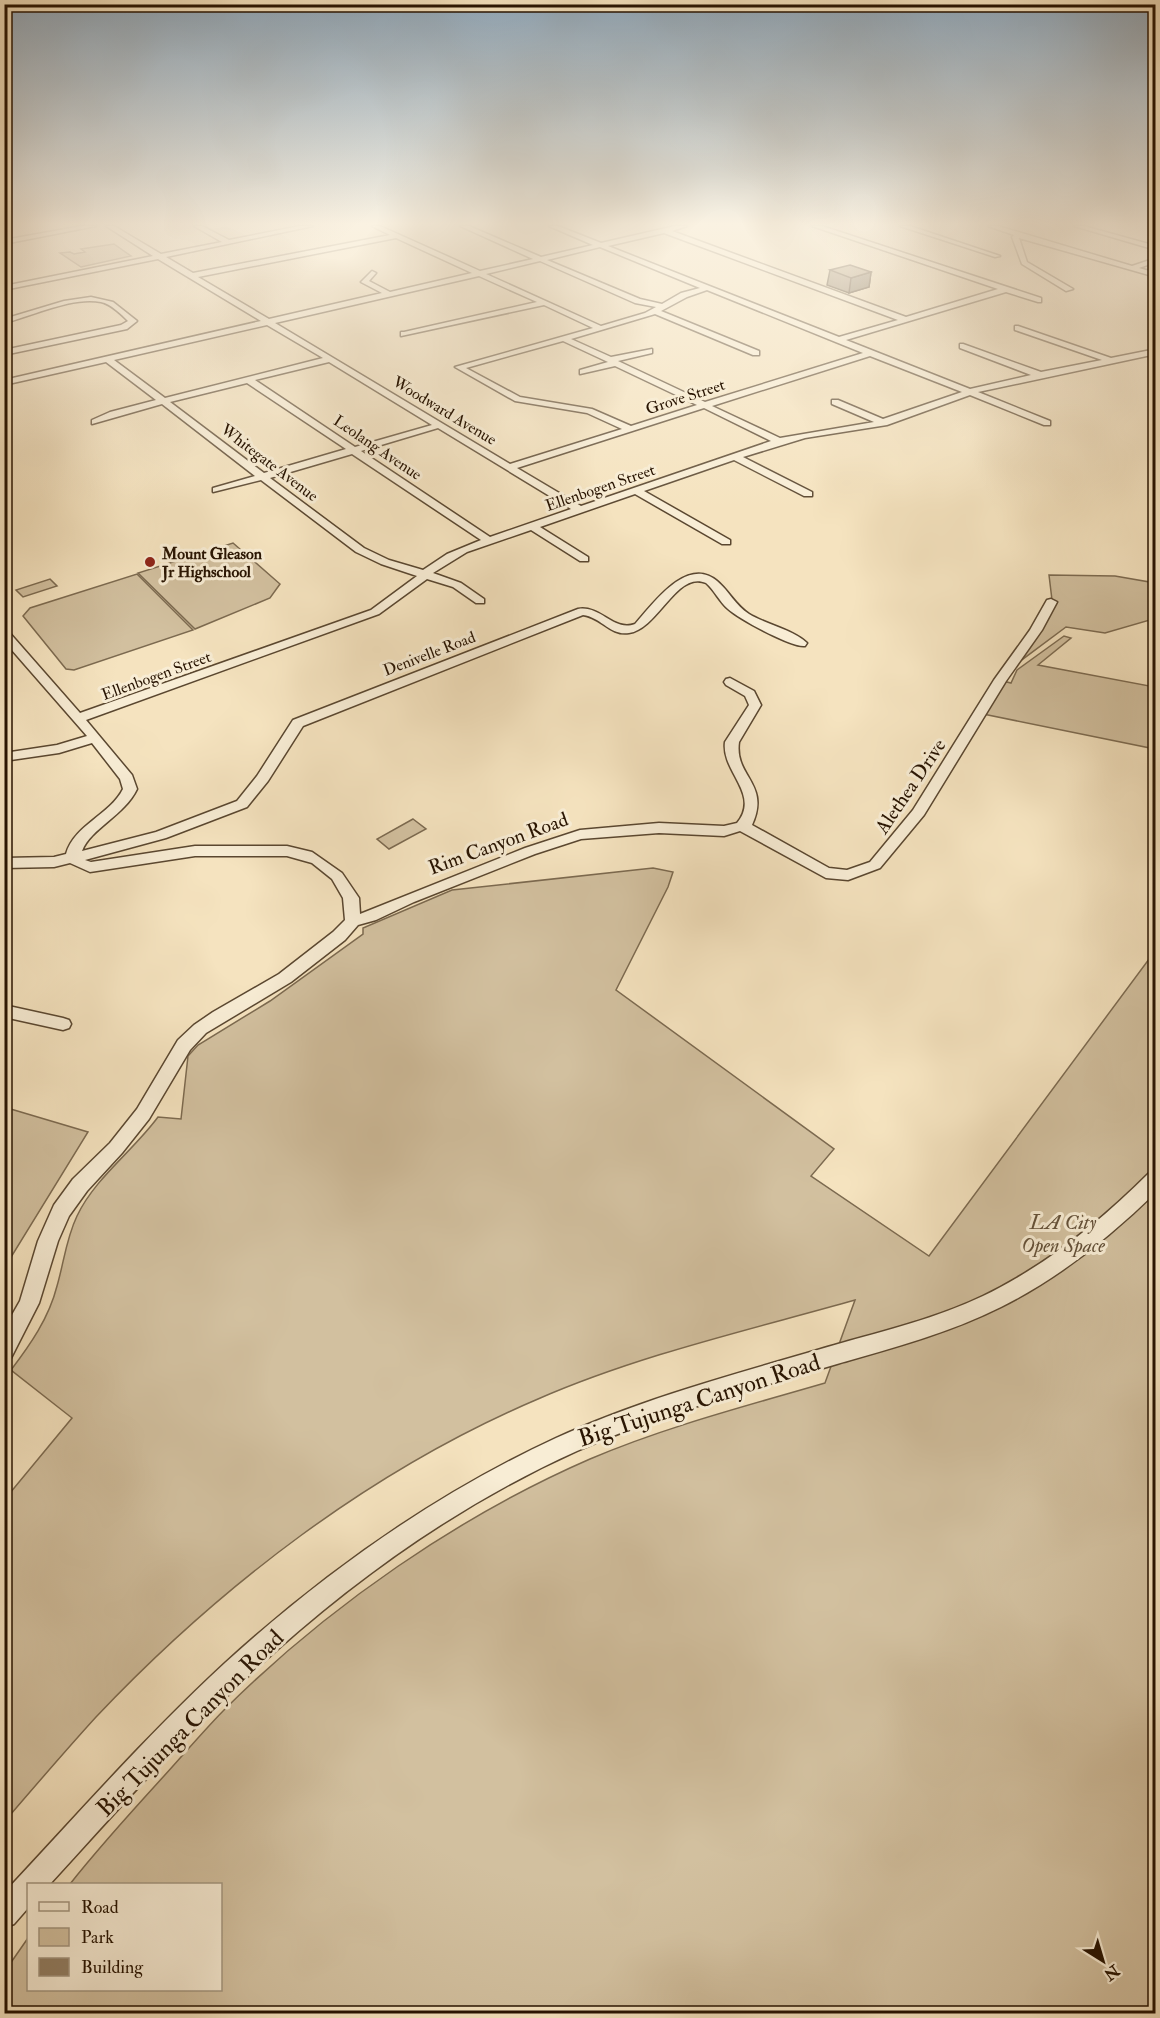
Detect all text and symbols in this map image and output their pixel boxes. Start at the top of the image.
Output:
street label: Woodward Avenue [388,371,500,450]
street label: Grove Street [643,375,728,419]
street label: Leolang Avenue [329,411,426,485]
street label: Whitegate Avenue [216,419,322,506]
street label: Ellenbogen Street [543,460,658,516]
place label: Mount Gleason Jr Highschool [161,544,263,583]
marker: Mount Gleason Jr Highschool [143,555,157,569]
street label: Denivelle Road [380,627,478,681]
street label: Ellenbogen Street [99,647,214,705]
street label: Alethea Drive [869,734,951,840]
street label: Rim Canyon Road [425,807,572,880]
park label: LA City Open Space [1021,1210,1105,1258]
street label: Big Tujunga Canyon Road [574,1347,824,1454]
street label: Big Tujunga Canyon Road [90,1623,291,1824]
legend [27,1883,222,1991]
text: Road [81,1896,119,1919]
text: Park [81,1926,114,1949]
north arrow [1073,1931,1133,1991]
text: Building [81,1956,144,1979]
text: N [1099,1959,1124,1985]

